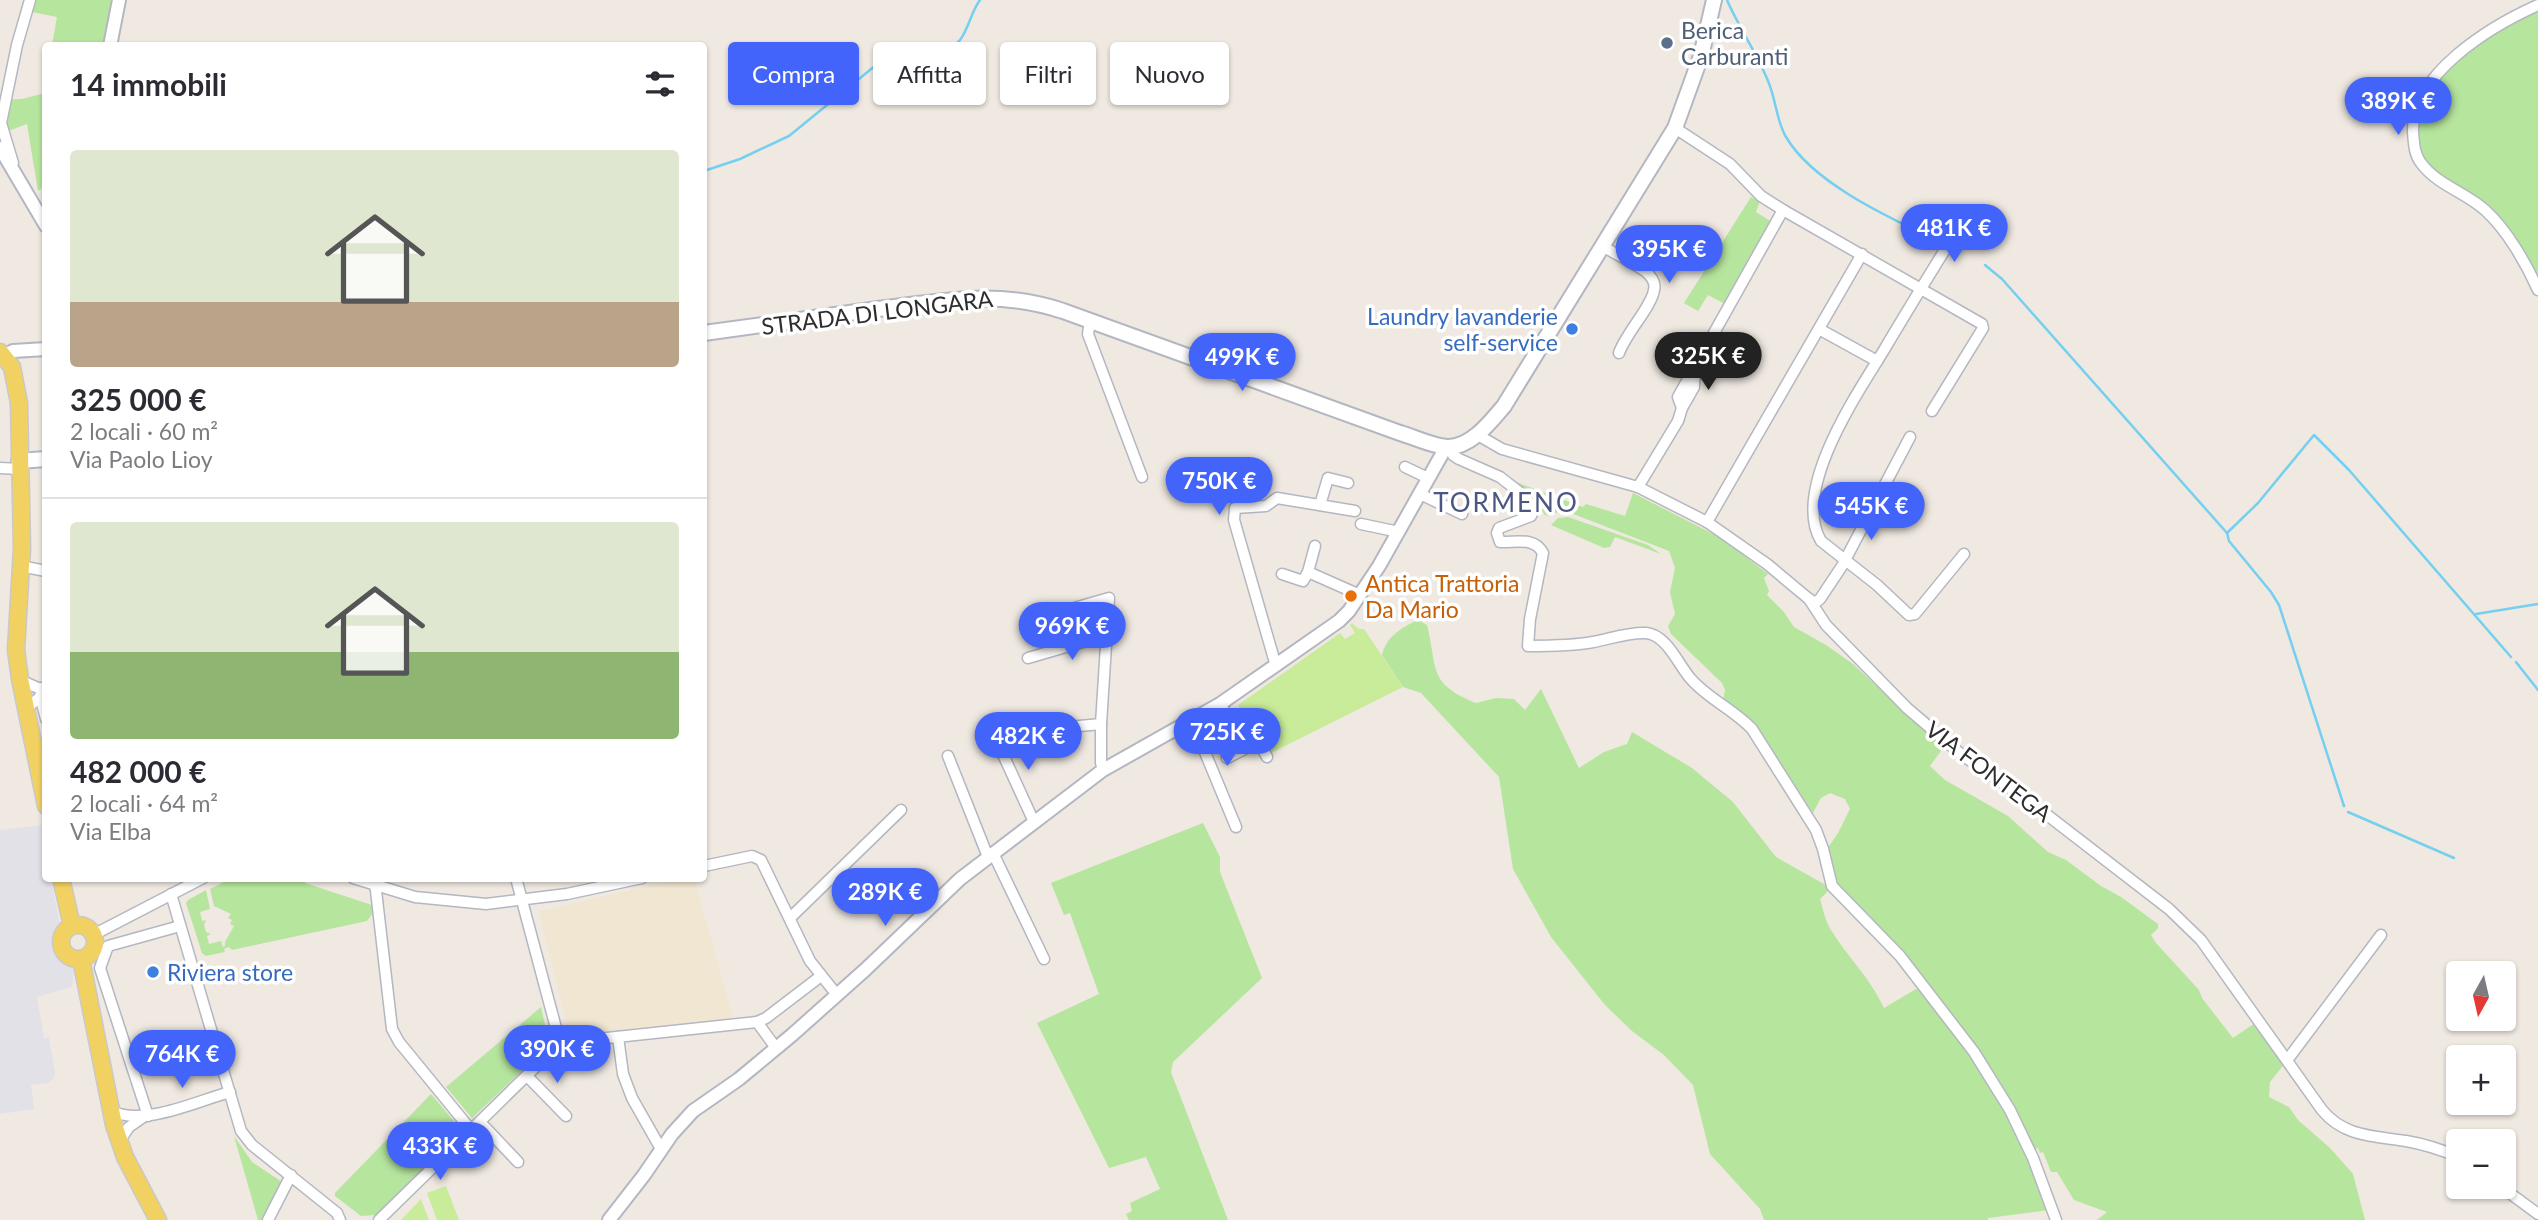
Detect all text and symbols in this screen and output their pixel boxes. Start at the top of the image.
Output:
place label: Berica Carburanti [1681,16,1788,70]
marker: Berica Carburanti [1659,35,1675,51]
chip: Compra [728,42,859,105]
chip: Affitta [873,42,986,105]
chip: Filtri [1000,42,1096,105]
chip: Nuovo [1110,42,1229,105]
icon: filters [641,65,679,103]
text: 14 immobili [70,66,227,102]
pin: 389K € [2341,78,2455,137]
text: 389K € [2361,86,2435,114]
icon: home [312,196,438,322]
pin: 481K € [1897,204,2011,264]
text: 481K € [1917,213,1991,241]
pin: 395K € [1612,226,1726,285]
text: 395K € [1632,234,1706,262]
street label: STRADA DI LONGARA [760,284,995,340]
place label: Laundry lavanderie self-service [1367,302,1558,356]
marker: Laundry lavanderie self-service [1564,321,1580,337]
pin: 325K € [1651,332,1765,392]
pin: 499K € [1185,334,1299,393]
text: 325K € [1671,341,1745,369]
text: 499K € [1205,342,1279,370]
text: 325 000 € [70,381,206,417]
text: 2 locali · 60 m² [70,417,218,445]
text: Via Paolo Lioy [70,445,213,473]
pin: 750K € [1162,458,1276,517]
text: 750K € [1182,466,1256,494]
pin: 545K € [1814,482,1928,542]
district label: TORMENO [1433,486,1579,518]
text: 545K € [1834,491,1908,519]
icon: home [312,568,438,694]
place label: Antica Trattoria Da Mario [1365,569,1520,623]
marker: Antica Trattoria Da Mario [1343,588,1359,604]
pin: 969K € [1015,602,1129,662]
text: 969K € [1035,611,1109,639]
pin: 725K € [1170,708,1284,768]
pin: 482K € [971,712,1085,772]
street label: VIA FONTEGA [1921,715,2058,828]
text: 725K € [1190,717,1264,745]
text: 482K € [991,721,1065,749]
text: 482 000 € [70,753,206,789]
text: 2 locali · 64 m² [70,789,218,817]
text: Via Elba [70,817,151,845]
pin: 289K € [828,869,942,928]
text: 289K € [848,877,922,905]
place label: Riviera store [167,958,293,986]
north arrow [2446,961,2516,1031]
map controls [2446,961,2516,1199]
marker: Riviera store [145,964,161,980]
pin: 390K € [500,1026,614,1085]
pin: 764K € [125,1030,239,1090]
text: 390K € [520,1034,594,1062]
text: 764K € [145,1039,219,1067]
button: + [2446,1045,2516,1115]
pin: 433K € [383,1122,497,1182]
button: − [2446,1129,2516,1199]
text: 433K € [403,1131,477,1159]

